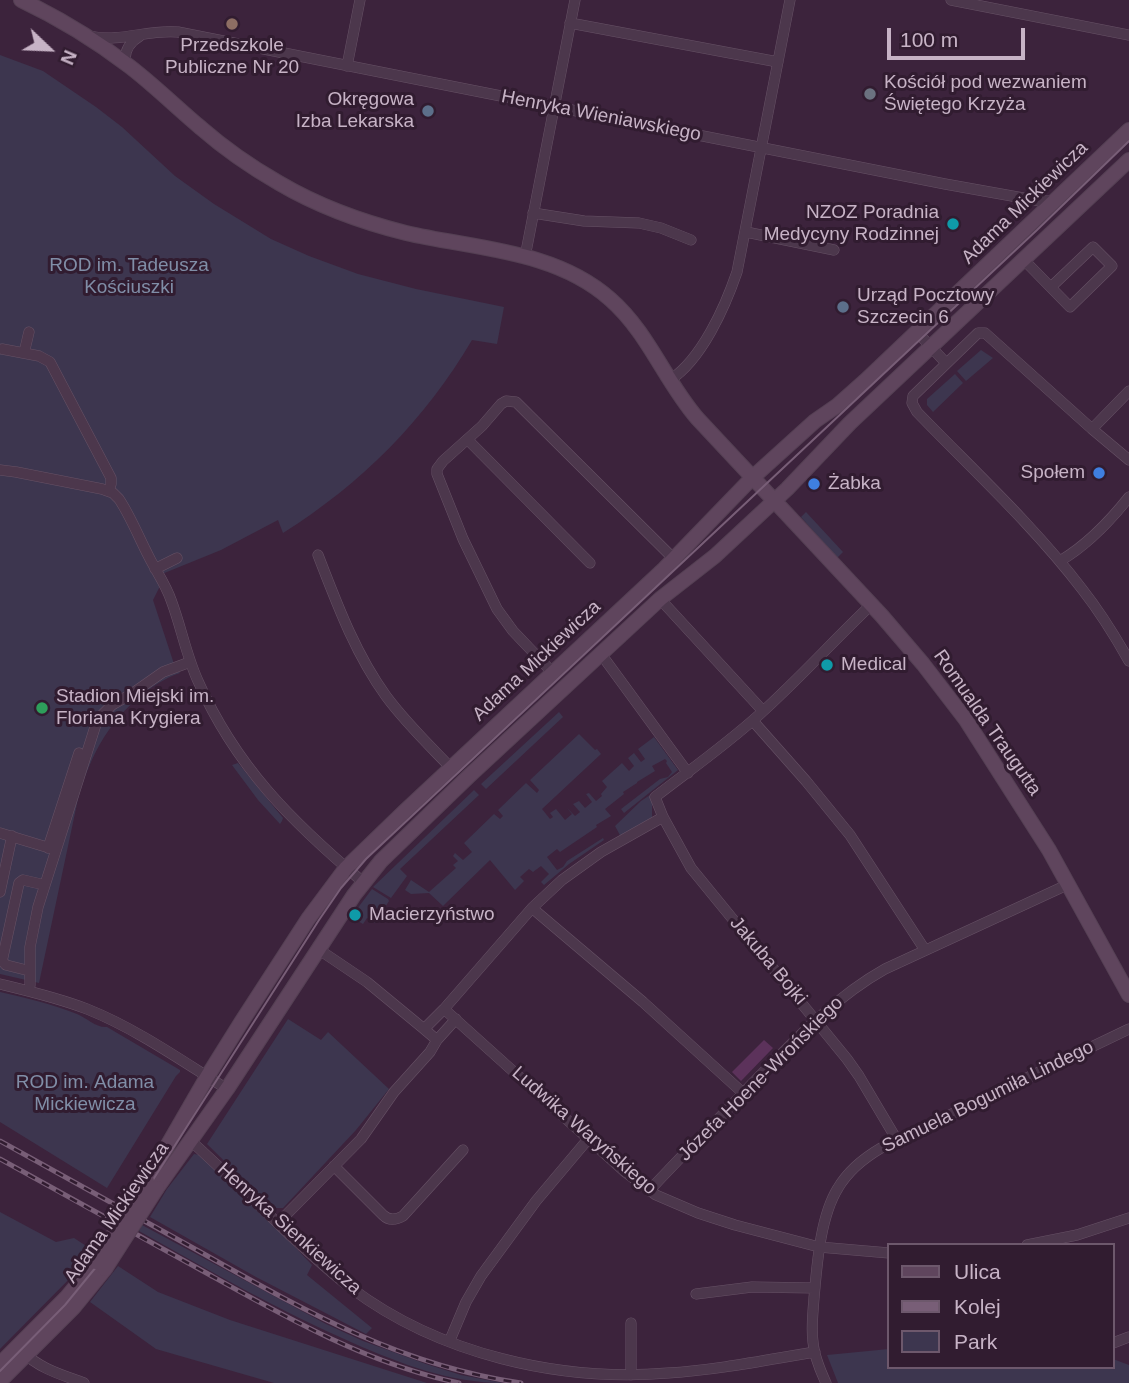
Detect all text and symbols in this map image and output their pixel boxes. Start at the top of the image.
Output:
north arrow [14,14,84,84]
scale bar [891,14,1029,58]
marker: Przedszkole Publiczne Nr 20 [224,16,240,32]
text: 100 m [900,28,958,51]
place label: Przedszkole Publiczne Nr 20 [165,35,299,79]
text: N [56,47,81,68]
place label: Kościół pod wezwaniem Świętego Krzyża [884,72,1087,116]
street label: Henryka Wieniawskiego [499,85,703,147]
marker: Kościół pod wezwaniem Świętego Krzyża [862,86,878,102]
place label: Okręgowa Izba Lekarska [296,89,414,133]
marker: Okręgowa Izba Lekarska [420,103,436,119]
street label: Adama Mickiewicza [957,137,1093,269]
place label: NZOZ Poradnia Medycyny Rodzinnej [764,202,939,246]
marker: NZOZ Poradnia Medycyny Rodzinnej [945,216,961,232]
park label: ROD im. Tadeusza Kościuszki [49,255,209,299]
place label: Urząd Pocztowy Szczecin 6 [857,285,994,329]
marker: Urząd Pocztowy Szczecin 6 [835,299,851,315]
place label: Społem [1021,462,1085,484]
marker: Społem [1091,465,1107,481]
place label: Żabka [828,473,881,495]
marker: Żabka [806,476,822,492]
street label: Adama Mickiewicza [468,596,606,726]
street label: Romualda Traugutta [928,646,1046,800]
place label: Medical [841,654,906,676]
marker: Medical [819,657,835,673]
place label: Stadion Miejski im. Floriana Krygiera [56,686,214,730]
marker: Stadion Miejski im. Floriana Krygiera [34,700,50,716]
place label: Macierzyństwo [369,904,495,926]
marker: Macierzyństwo [347,907,363,923]
street label: Jakuba Bojki [725,912,811,1010]
street label: Józefa Hoene-Wrońskiego [674,992,848,1166]
street label: Samuela Bogumiła Lindego [879,1036,1097,1158]
street label: Ludwika Waryńskiego [507,1062,661,1200]
park label: ROD im. Adama Mickiewicza [16,1072,154,1116]
street label: Adama Mickiewicza [60,1138,174,1288]
street label: Henryka Sienkiewicza [212,1158,366,1300]
legend [888,1243,1115,1369]
text: Ulica [954,1260,1001,1283]
text: Kolej [954,1295,1001,1318]
text: Park [954,1330,997,1353]

